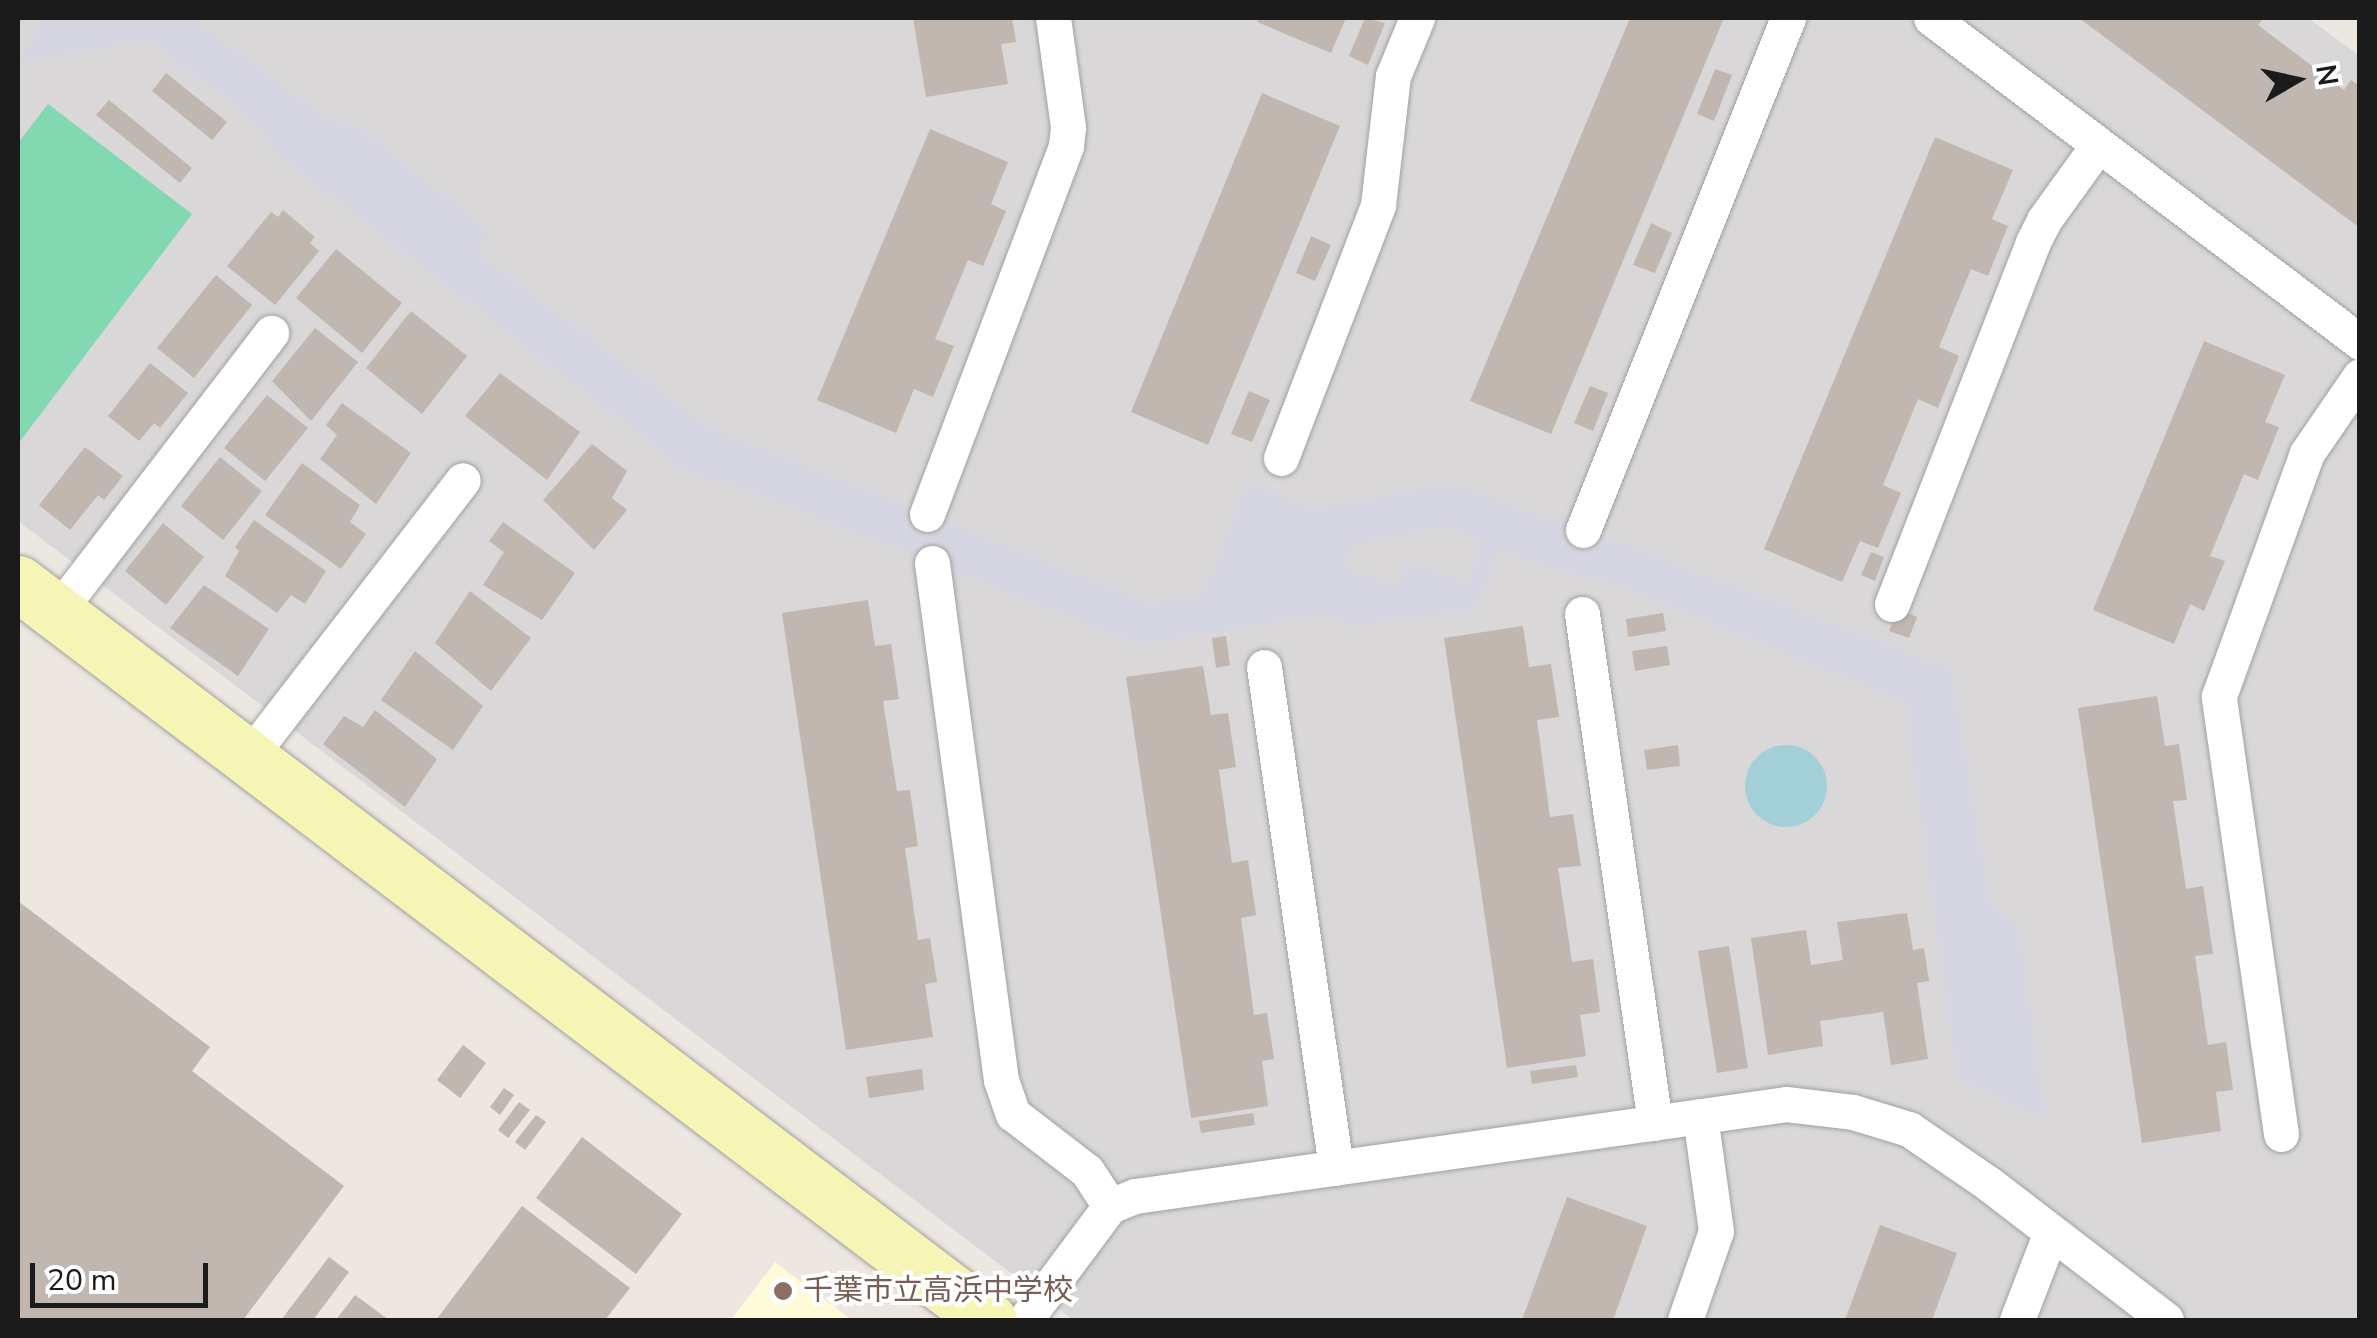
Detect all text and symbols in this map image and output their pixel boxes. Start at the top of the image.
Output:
north arrow [2247,30,2347,130]
text: N [2306,62,2347,89]
scale bar [35,1243,212,1305]
text: 20 m [47,1260,116,1301]
place label: 千葉市立高浜中学校 [803,1273,1073,1309]
marker: 千葉市立高浜中学校 [772,1280,794,1302]

